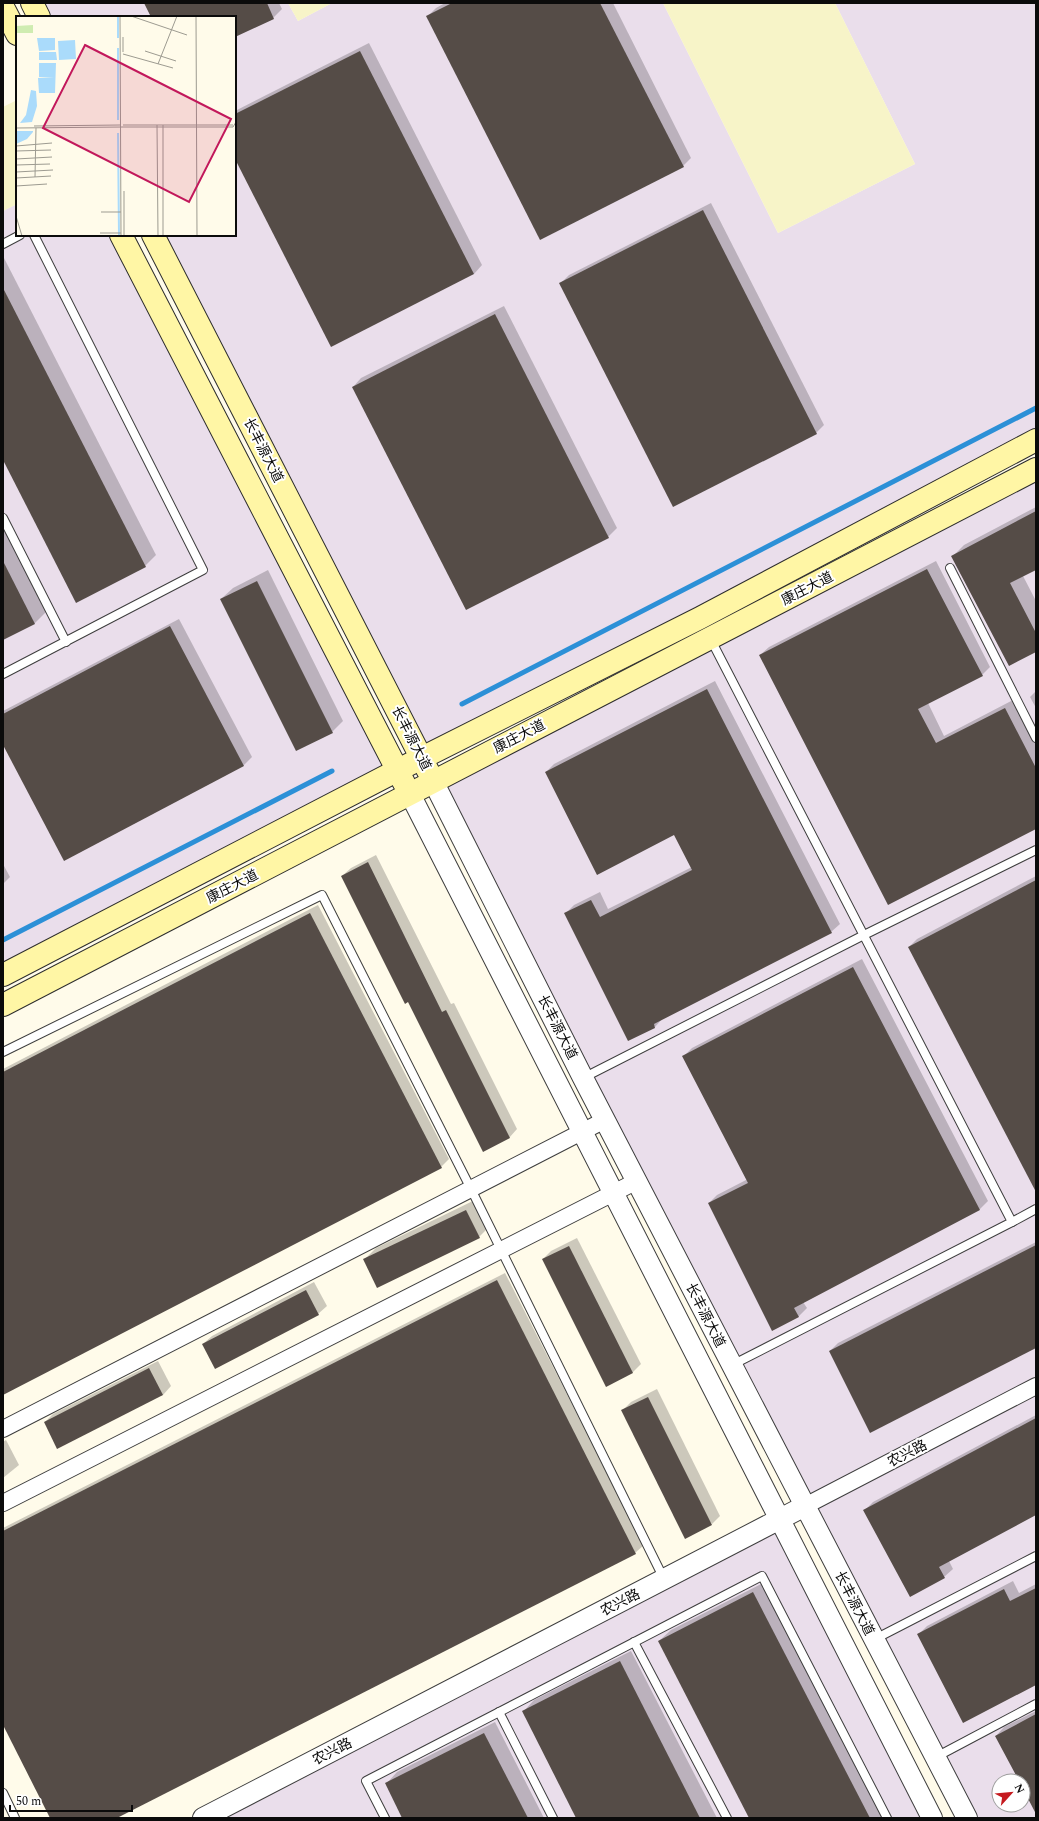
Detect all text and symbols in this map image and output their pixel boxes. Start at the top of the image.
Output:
inset map [16,16,236,236]
street label: 长丰源大道 [238,414,289,486]
street label: 康庄大道 [778,566,837,611]
street label: 长丰源大道 [386,702,437,774]
street label: 康庄大道 [490,714,549,759]
street label: 康庄大道 [203,864,262,909]
street label: 长丰源大道 [532,991,583,1063]
street label: 长丰源大道 [680,1279,731,1351]
street label: 农兴路 [884,1435,931,1472]
street label: 长丰源大道 [829,1567,880,1639]
street label: 农兴路 [597,1584,644,1621]
street label: 农兴路 [309,1733,356,1770]
north arrow [991,1773,1031,1813]
text: N [1010,1781,1029,1797]
scale bar [10,1787,132,1813]
text: 50 m [16,1792,41,1811]

